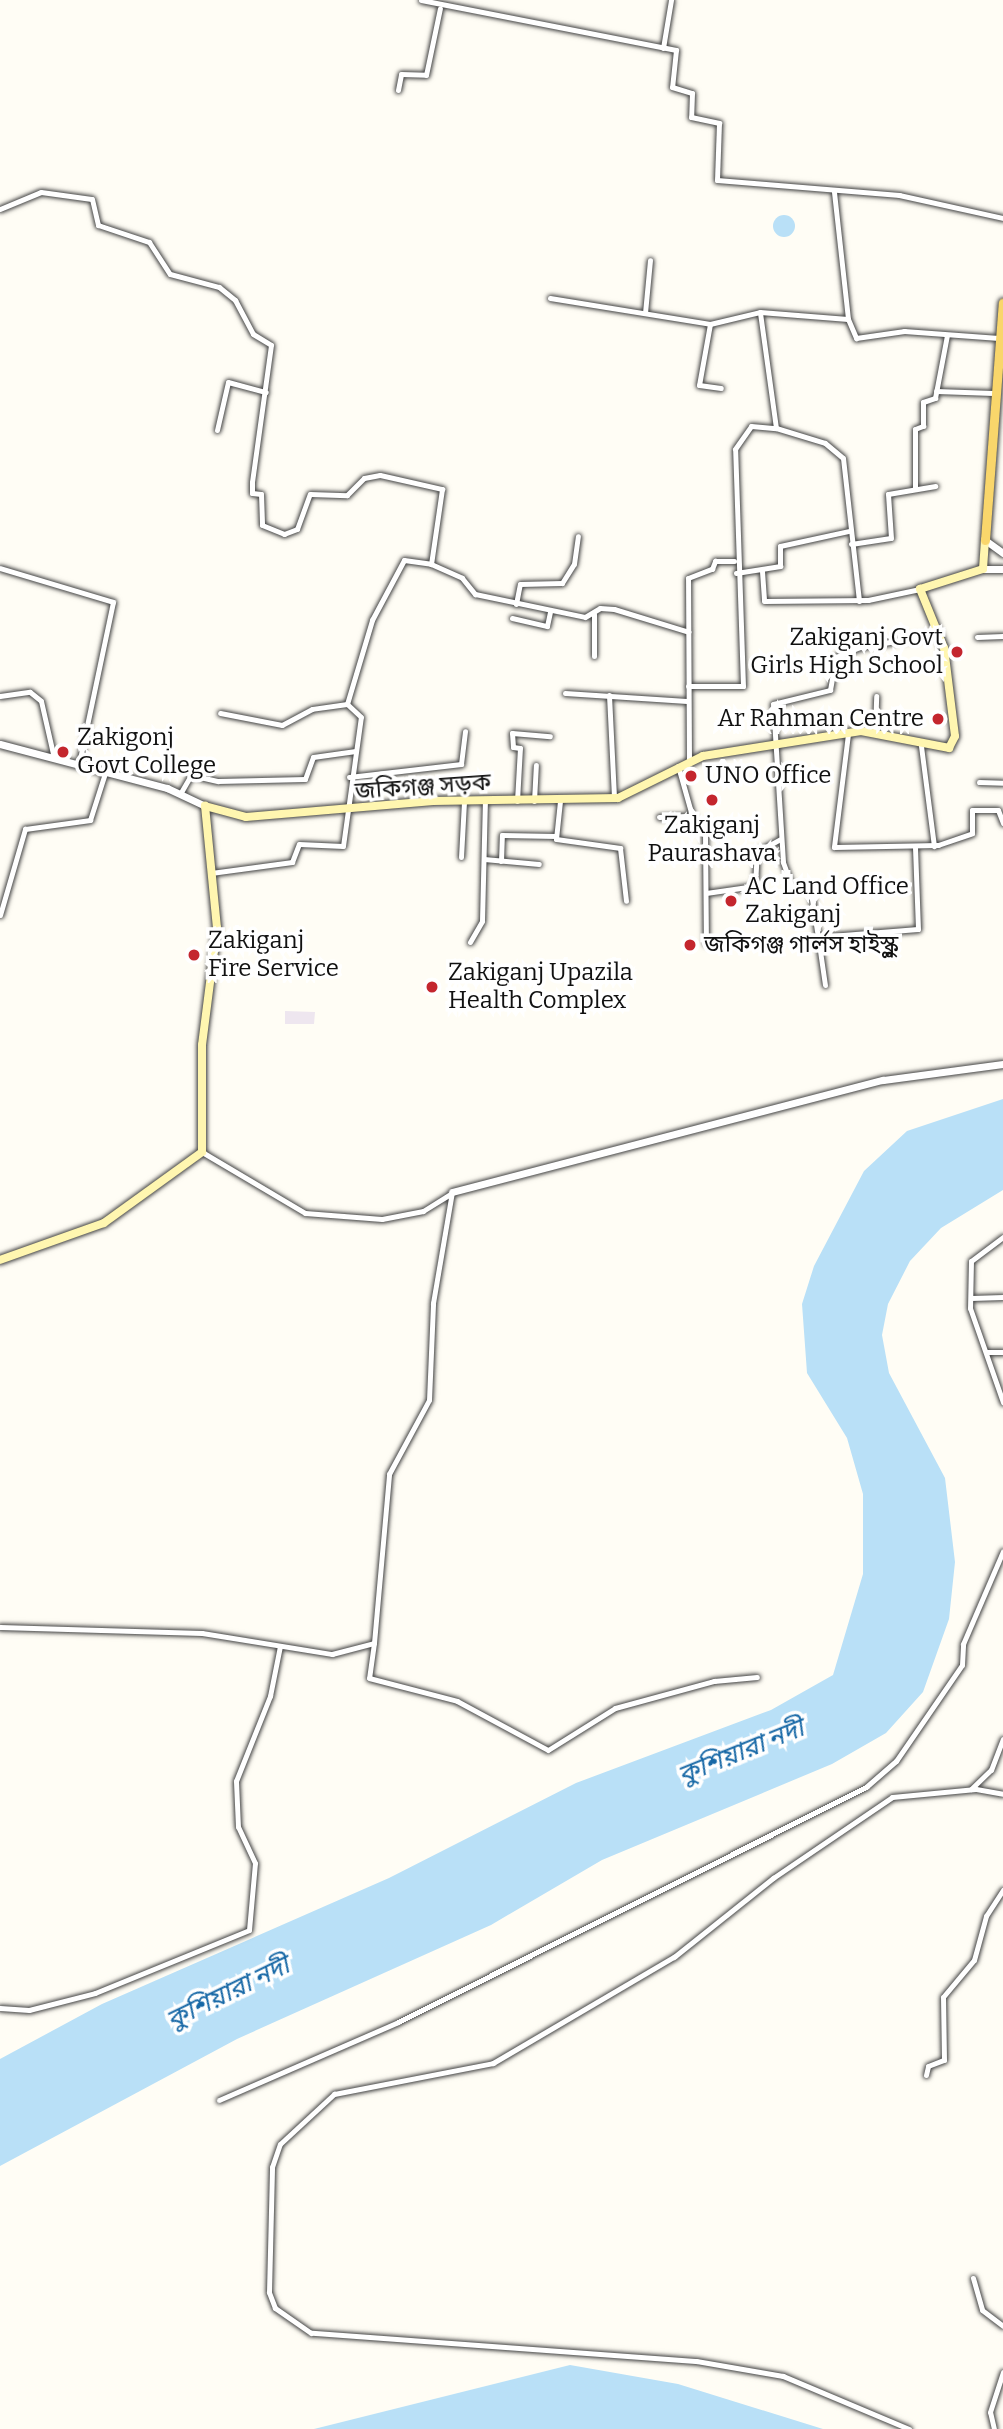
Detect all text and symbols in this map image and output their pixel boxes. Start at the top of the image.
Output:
place label: Zakiganj Govt Girls High School [750,624,943,680]
marker: Zakiganj Govt Girls High School [949,644,965,660]
place label: Ar Rahman Centre [718,705,924,733]
marker: Ar Rahman Centre [930,711,946,727]
place label: Zakigonj Govt College [77,724,216,780]
marker: Zakigonj Govt College [55,744,71,760]
place label: UNO Office [705,762,831,790]
street label: জকিগঞ্জ সড়ক [354,768,492,806]
marker: UNO Office [683,768,699,784]
marker: Zakiganj Paurashava [704,792,720,808]
place label: Zakiganj Paurashava [648,812,776,868]
place label: AC Land Office Zakiganj [745,873,909,929]
marker: AC Land Office Zakiganj [723,893,739,909]
place label: Zakiganj Fire Service [208,927,339,983]
place label: জকিগঞ্জ গার্লস হাইস্কুল [704,931,898,959]
marker: জকিগঞ্জ গার্লস হাইস্কুল [682,937,698,953]
marker: Zakiganj Fire Service [186,947,202,963]
place label: Zakiganj Upazila Health Complex [448,959,633,1015]
marker: Zakiganj Upazila Health Complex [422,977,442,997]
water label: কুশিয়ারা নদী [673,1713,809,1791]
water label: কুশিয়ারা নদী [161,1950,295,2036]

